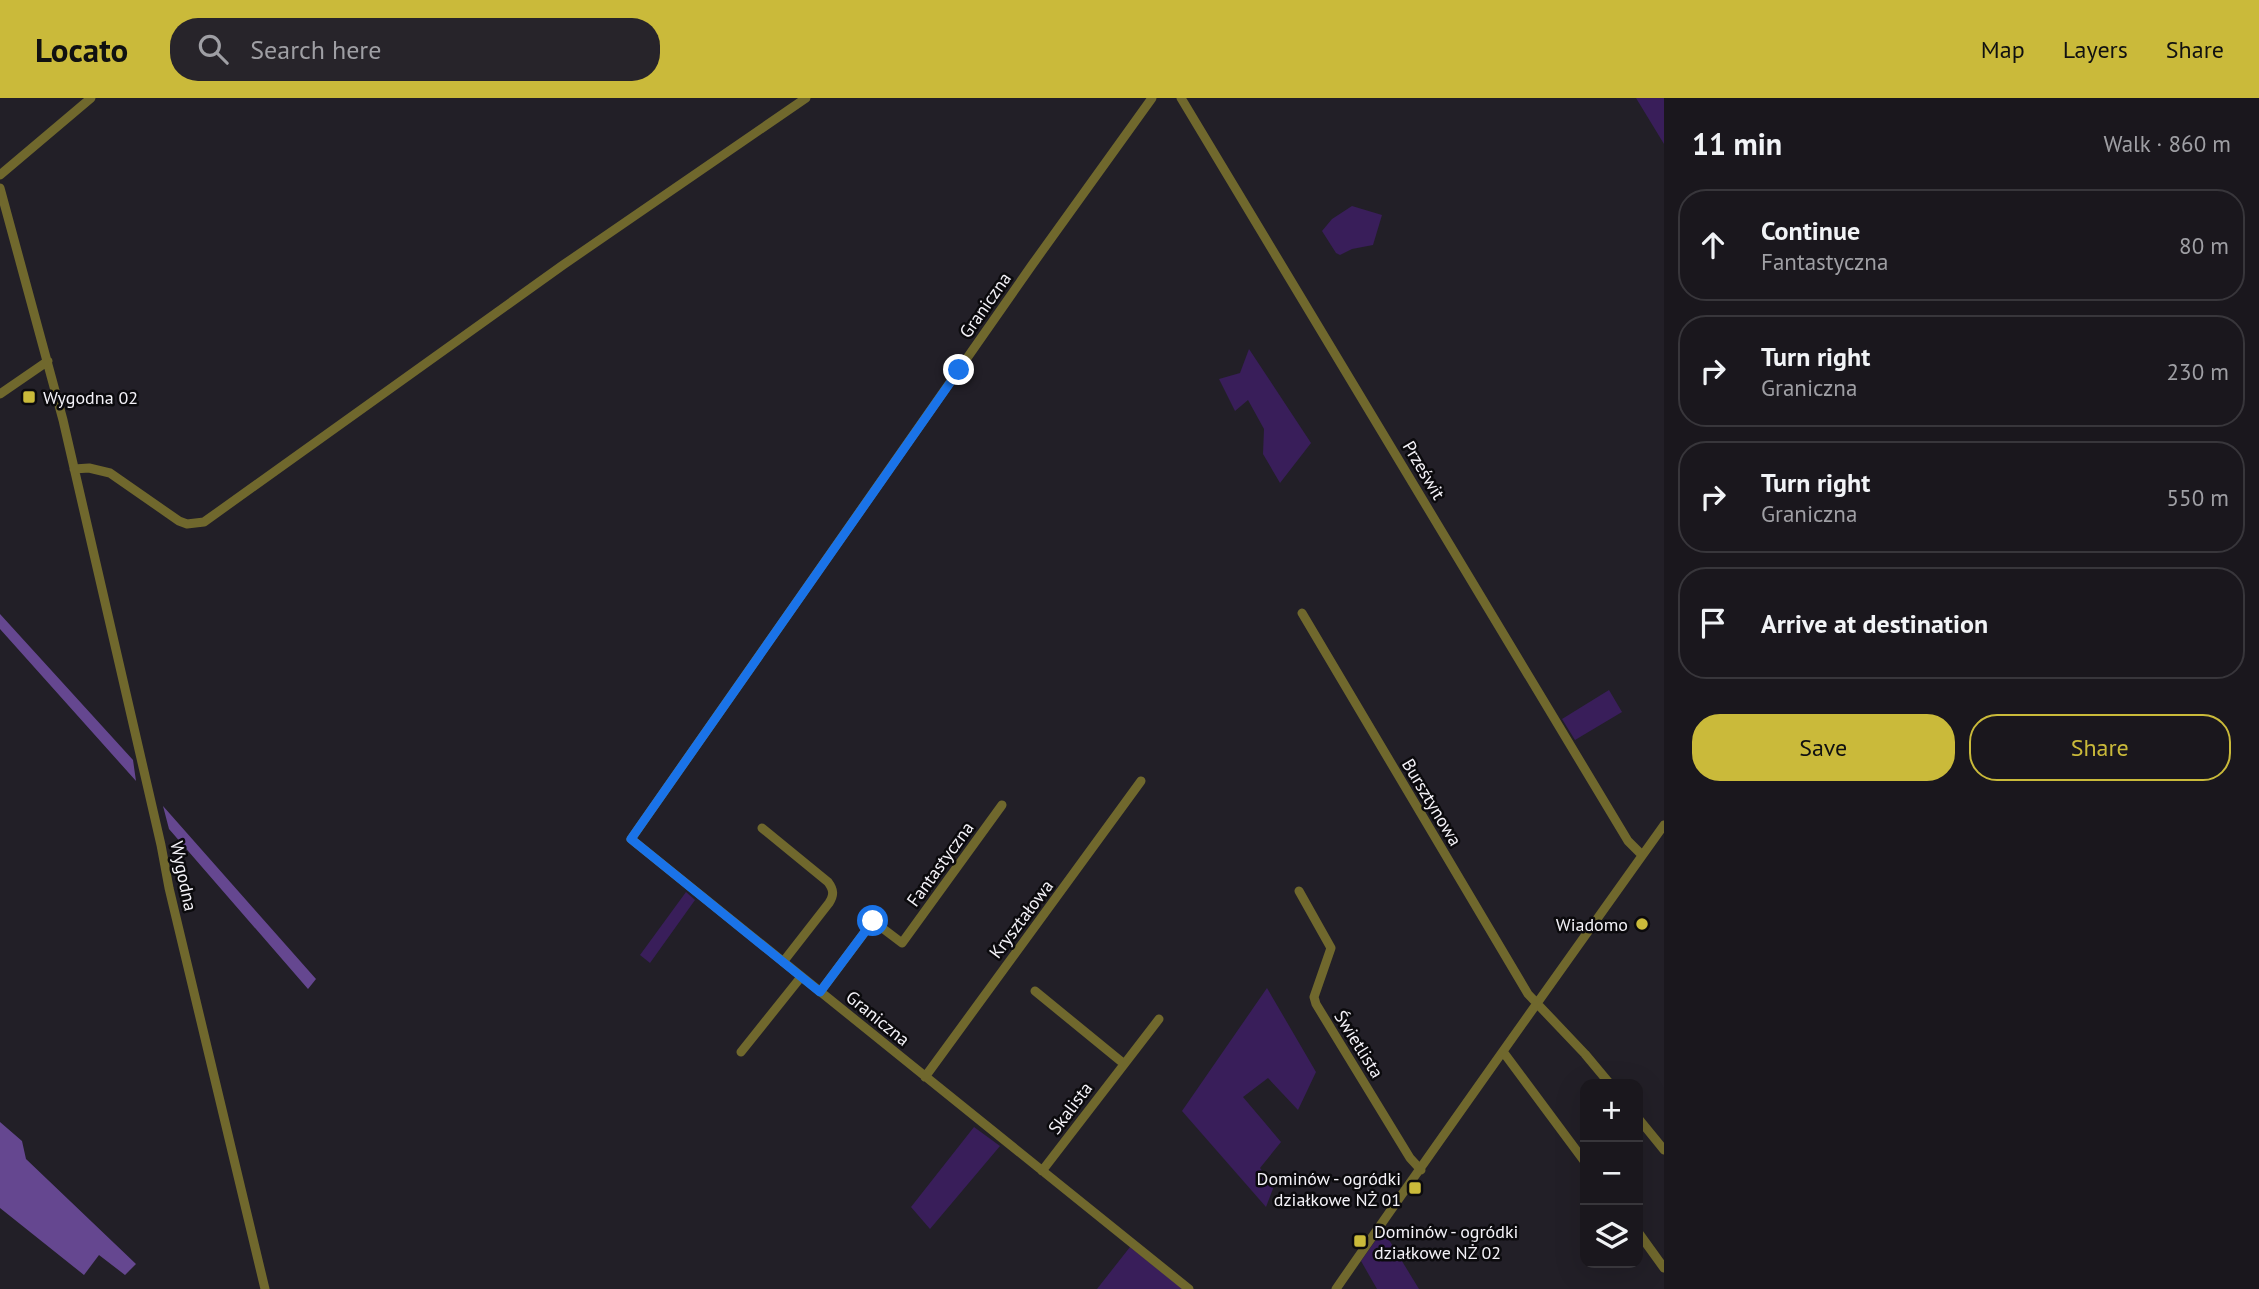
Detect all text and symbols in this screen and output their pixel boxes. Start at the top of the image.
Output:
search box [170,18,660,81]
text: Locato [35,28,128,71]
icon: search [194,30,232,68]
text: Search here [250,33,381,66]
text: Map [1981,34,2025,65]
text: Layers [2063,34,2128,65]
text: Share [2166,34,2224,65]
text: 11 min [1692,124,1782,163]
text: Walk · 860 m [2104,129,2231,158]
text: Continue [1761,214,1860,247]
icon: ahead [1694,226,1732,264]
text: 80 m [2179,231,2229,260]
text: Fantastyczna [1761,247,1888,276]
street label: Graniczna [954,268,1016,342]
text: Turn right [1761,340,1870,373]
icon: right [1694,352,1732,390]
route end [943,354,974,385]
text: 230 m [2167,357,2229,386]
text: Graniczna [1761,373,1857,402]
place label: Wygodna 02 [43,386,138,409]
marker: Wygodna 02 [21,389,37,405]
street label: Prześwit [1398,437,1450,503]
text: Turn right [1761,466,1870,499]
icon: right [1694,478,1732,516]
text: 550 m [2167,483,2229,512]
text: Graniczna [1761,499,1857,528]
icon: arrive [1694,604,1732,642]
text: Arrive at destination [1761,607,1988,640]
button: Save [1692,714,1955,781]
button: Share [1969,714,2231,781]
street label: Bursztynowa [1397,754,1467,850]
street label: Fantastyczna [901,817,979,911]
street label: Wygodna [165,839,203,913]
street label: Kryształowa [984,875,1058,963]
route start [857,905,888,936]
place label: Wiadomo [1556,913,1628,936]
marker: Wiadomo [1634,916,1650,932]
street label: Graniczna [841,985,915,1051]
street label: Świetlista [1329,1006,1389,1082]
street label: Skalista [1043,1077,1097,1139]
map controls [1580,1079,1643,1268]
button: + [1580,1079,1643,1142]
button: − [1580,1142,1643,1205]
place label: Dominów - ogródki działkowe NŻ 01 [1257,1167,1401,1211]
marker: Dominów - ogródki działkowe NŻ 01 [1407,1180,1423,1196]
button: layers [1580,1205,1643,1268]
place label: Dominów - ogródki działkowe NŻ 02 [1374,1220,1518,1264]
marker: Dominów - ogródki działkowe NŻ 02 [1352,1233,1368,1249]

